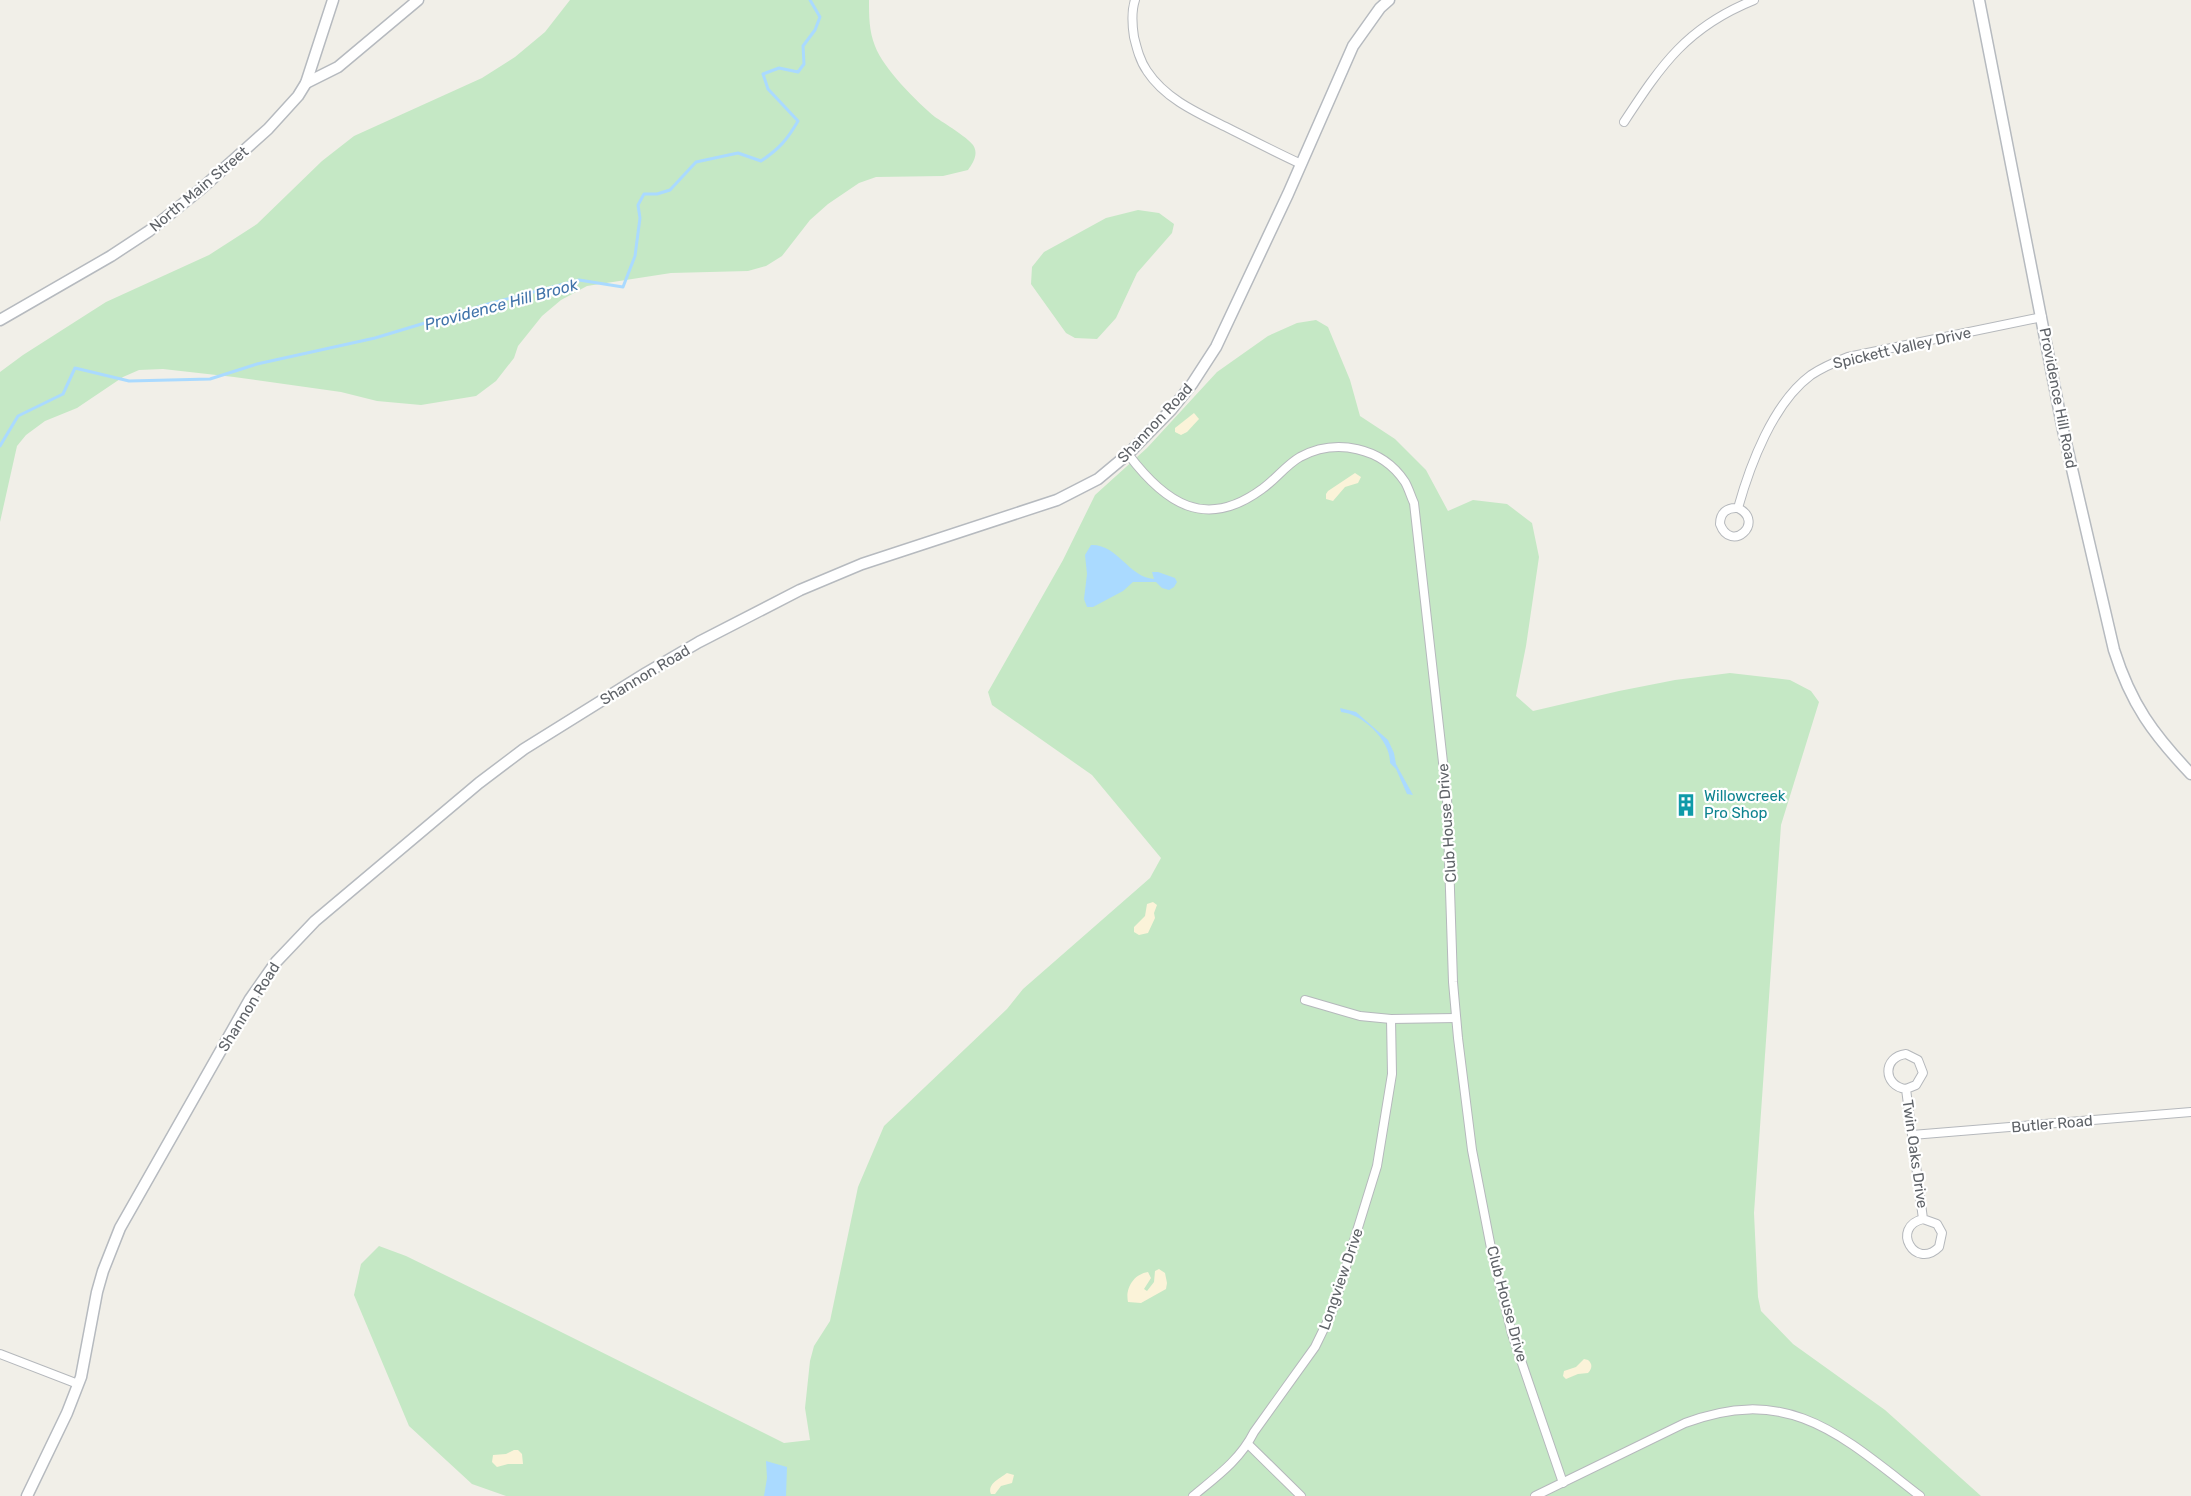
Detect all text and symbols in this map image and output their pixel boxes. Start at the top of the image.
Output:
street label: North Main Street [146,142,252,236]
water label: Providence Hill Brook [422,275,581,334]
street label: Spickett Valley Drive [1831,323,1973,373]
street label: Providence Hill Road [2036,326,2080,470]
street label: Shannon Road [1114,380,1196,466]
street label: Shannon Road [597,641,693,709]
street label: Club House Drive [1434,763,1460,883]
place label: Willowcreek Pro Shop [1704,787,1786,822]
building icon: Willowcreek Pro Shop [1673,792,1699,818]
street label: Shannon Road [214,959,284,1055]
street label: Twin Oaks Drive [1898,1099,1932,1209]
street label: Butler Road [2011,1111,2093,1137]
street label: Longview Drive [1315,1226,1367,1332]
street label: Club House Drive [1483,1244,1531,1364]

